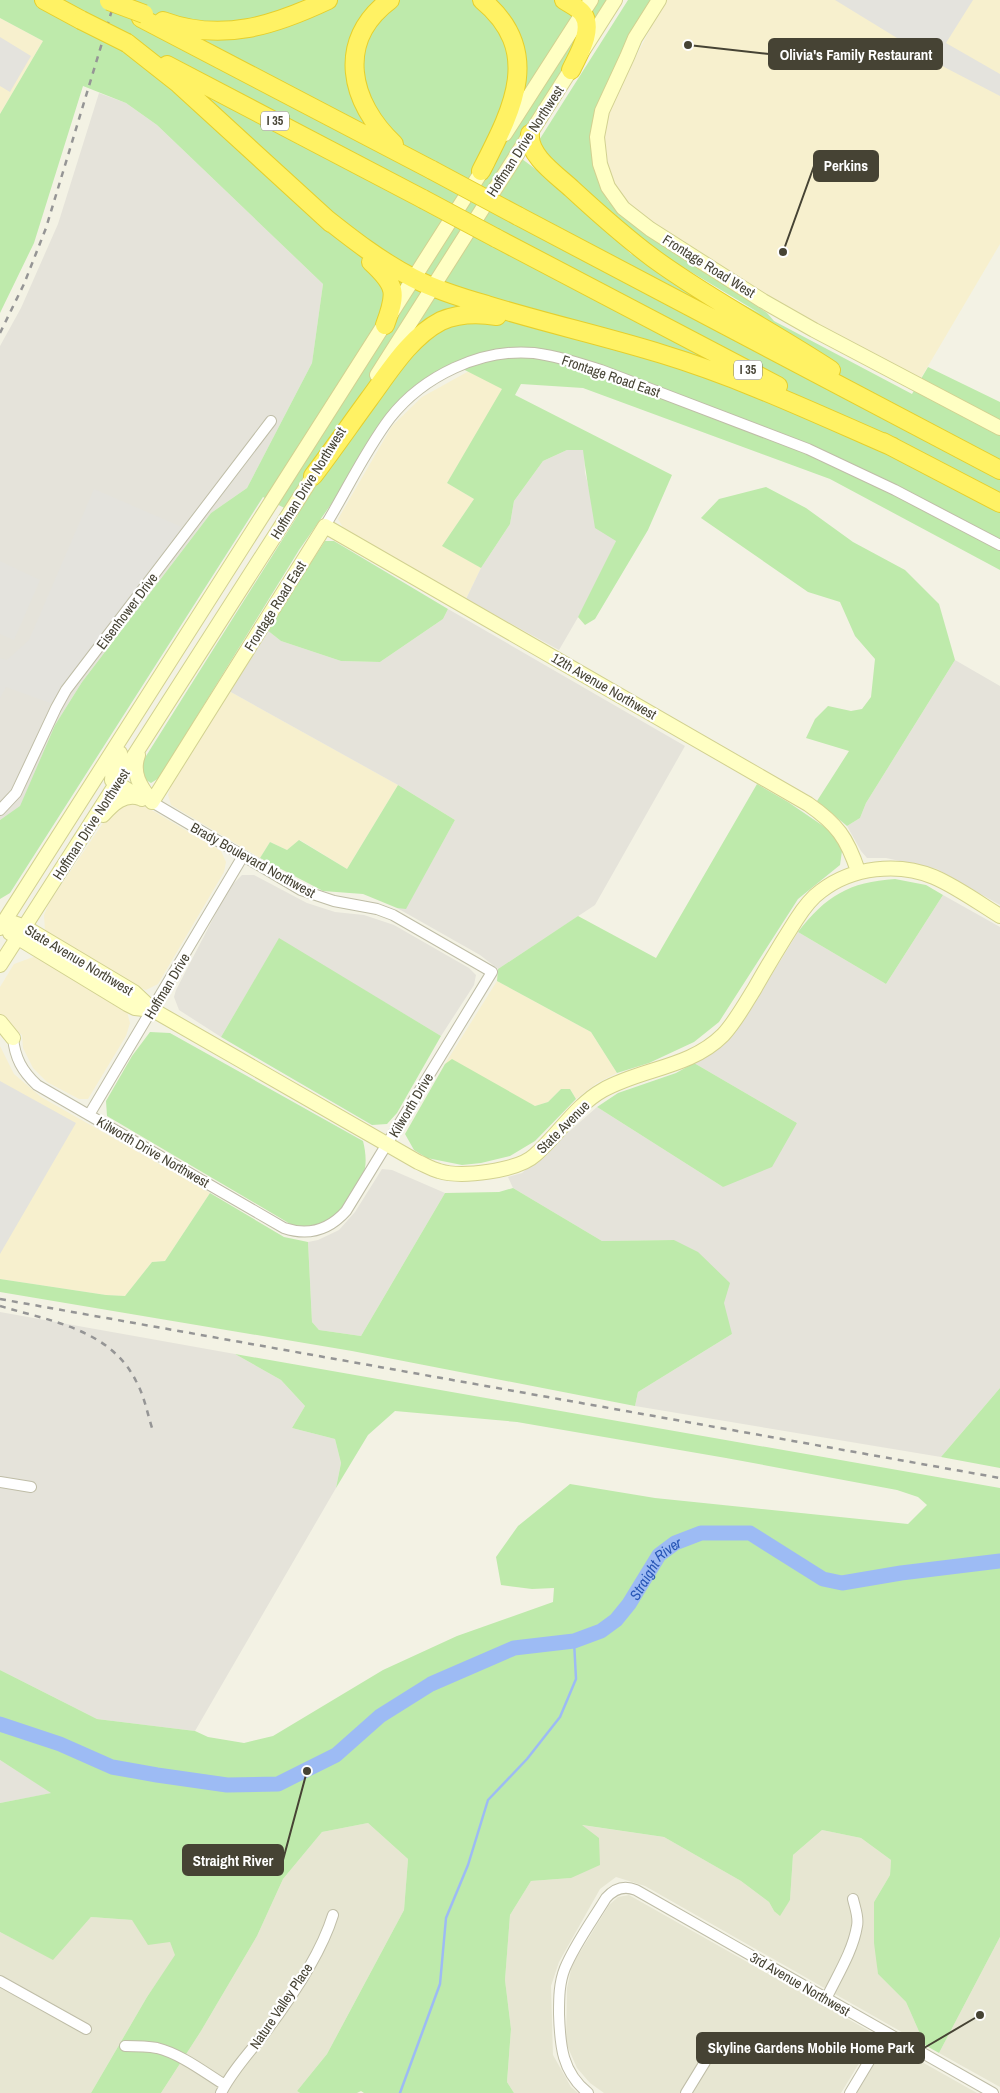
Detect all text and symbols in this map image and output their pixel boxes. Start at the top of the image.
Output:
callout: Olivia's Family Restaurant [769,39,942,69]
text: Olivia's Family Restaurant [780,44,932,65]
street label: Hoffman Drive Northwest [482,82,568,200]
road number: I 35 [261,112,289,130]
callout: Perkins [814,151,878,181]
text: Perkins [824,155,868,176]
street label: Frontage Road West [659,230,759,302]
street label: Frontage Road East [559,351,663,401]
road number: I 35 [734,360,762,380]
street label: Hoffman Drive Northwest [266,424,350,542]
street label: Frontage Road East [240,558,310,654]
street label: Eisenhower Drive [92,569,162,653]
street label: 12th Avenue Northwest [548,649,660,723]
street label: Hoffman Drive Northwest [48,765,134,883]
street label: Brady Boulevard Northwest [188,818,318,902]
street label: State Avenue Northwest [22,921,136,999]
street label: Hoffman Drive [140,950,194,1022]
street label: Kilworth Drive [385,1069,437,1141]
street label: State Avenue [533,1097,593,1157]
street label: Kilworth Drive Northwest [94,1112,212,1192]
water label: Straight River [624,1531,685,1604]
callout: Straight River [183,1845,283,1875]
text: Straight River [193,1850,274,1871]
street label: 3rd Avenue Northwest [747,1948,853,2020]
street label: Nature Valley Place [246,1960,316,2052]
callout: Skyline Gardens Mobile Home Park [697,2033,924,2063]
text: Skyline Gardens Mobile Home Park [708,2037,914,2058]

